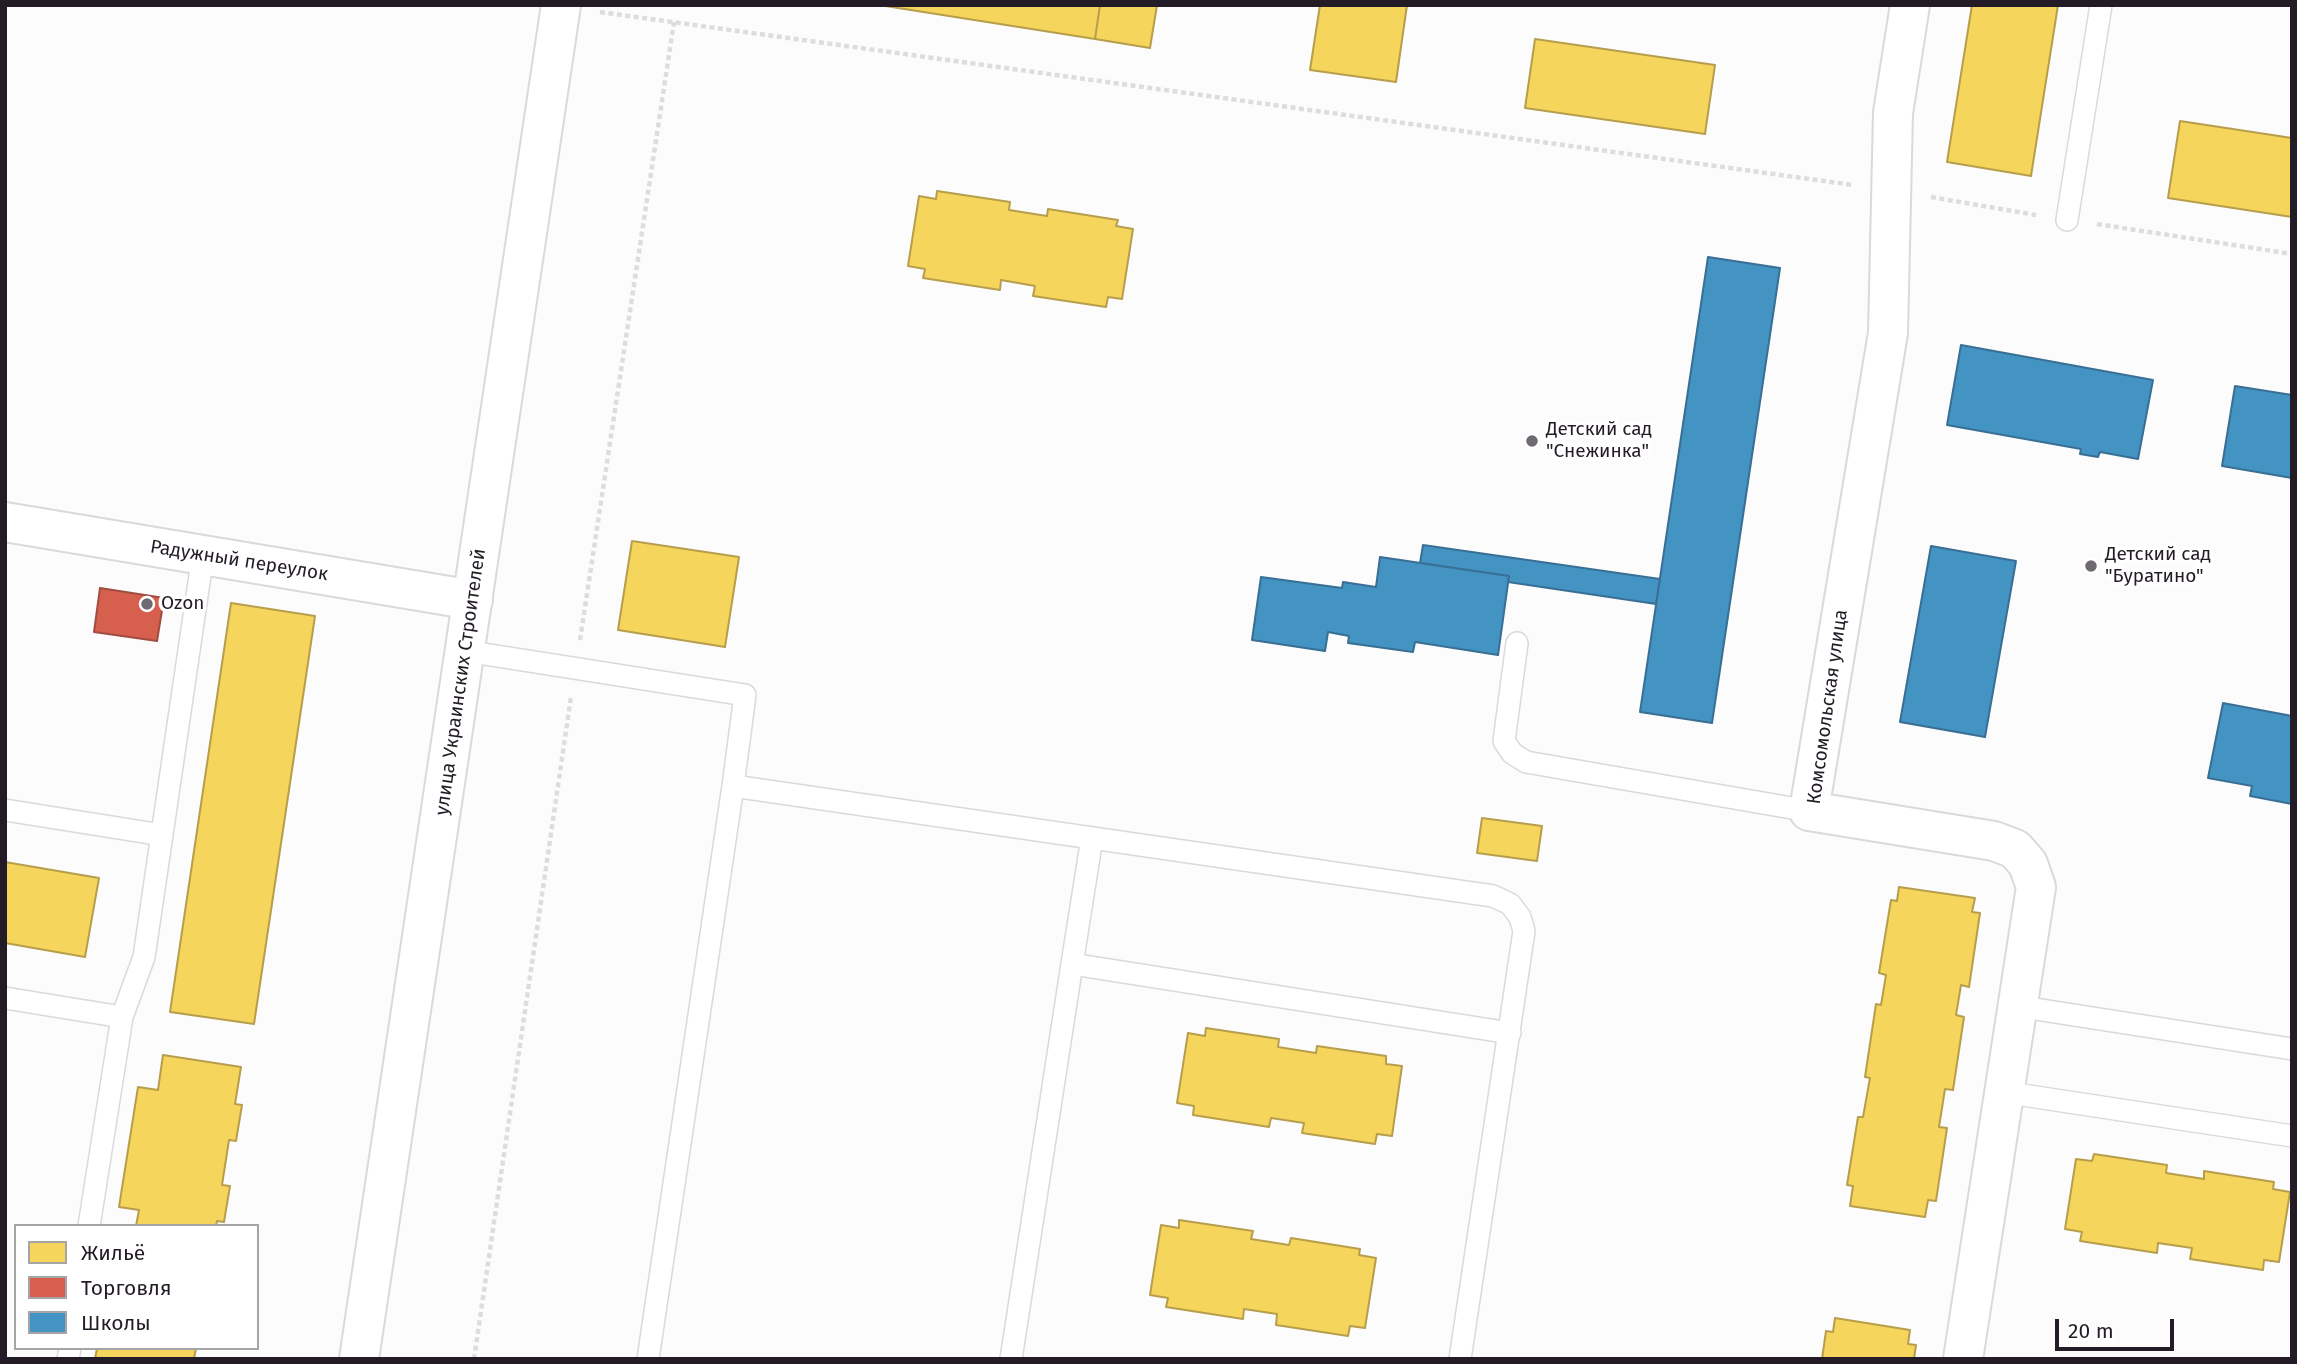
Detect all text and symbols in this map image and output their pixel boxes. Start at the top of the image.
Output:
place label: Детский сад "Снежинка" [1546,419,1652,463]
marker: Детский сад "Снежинка" [1524,433,1540,449]
street label: Радужный переулок [148,536,330,586]
place label: Детский сад "Буратино" [2105,544,2211,588]
street label: улица Украинских Строителей [431,547,491,817]
marker: Детский сад "Буратино" [2083,558,2099,574]
place label: Ozon [161,593,204,615]
marker: Ozon [139,596,155,612]
street label: Комсомольская улица [1803,608,1853,806]
legend [14,1224,259,1350]
text: Жильё [81,1240,145,1266]
text: Торговля [81,1275,172,1301]
scale bar [2059,1304,2178,1348]
text: Школы [81,1310,151,1336]
text: 20 m [2068,1318,2114,1344]

